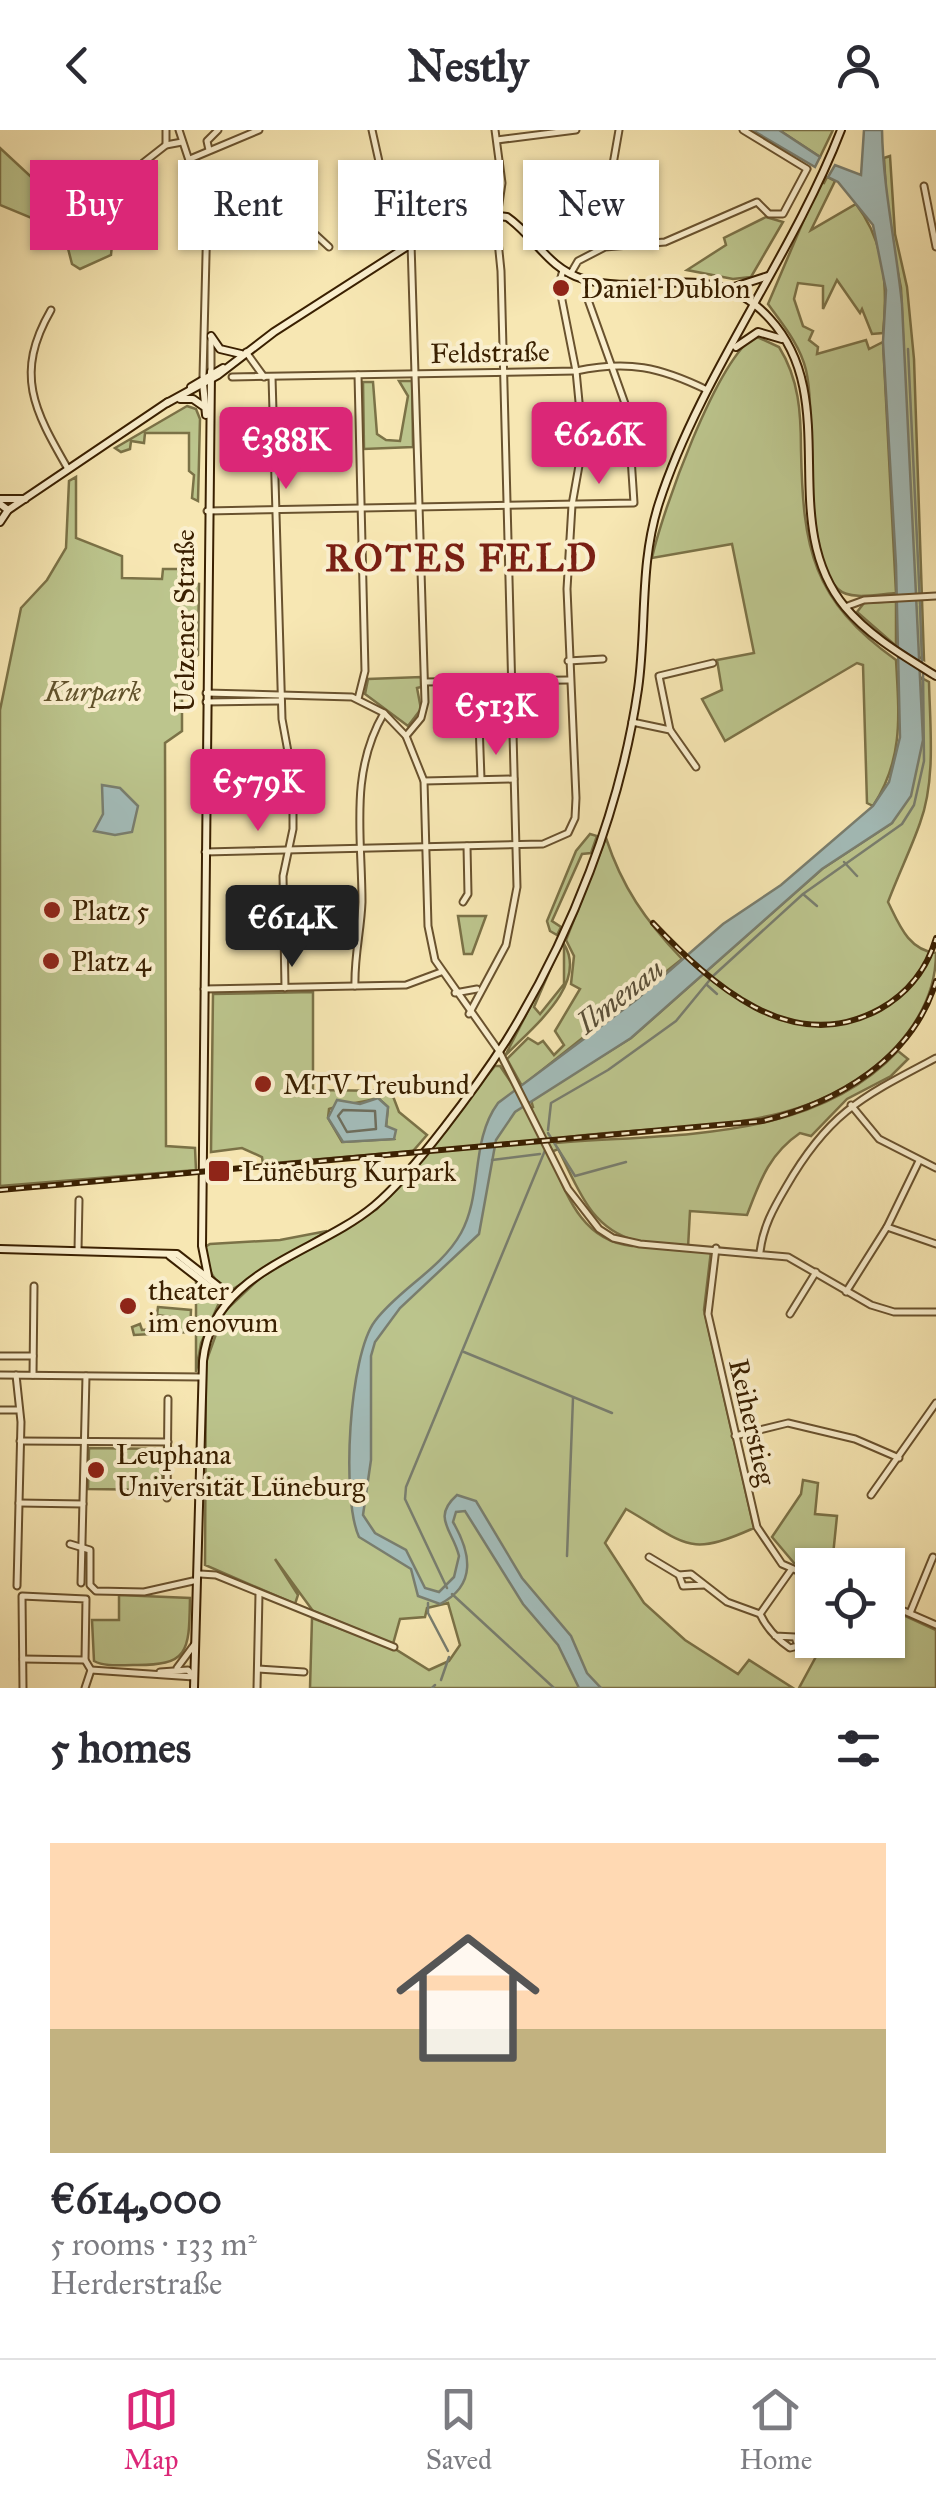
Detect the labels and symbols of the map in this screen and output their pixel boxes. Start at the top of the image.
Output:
place label: Daniel Dublon [581,271,750,306]
marker: Daniel Dublon [550,277,572,299]
street label: Feldstraße [430,334,550,371]
pin: €626K [529,402,669,487]
pin: €388K [216,407,356,492]
street label: Uelzener Straße [167,529,202,713]
district label: ROTES FELD [325,535,599,581]
pin: €513K [426,673,566,758]
park label: Kurpark [43,674,142,709]
pin: €579K [188,749,328,834]
pin: €614K [222,885,362,970]
place label: Platz 5 [72,893,149,928]
marker: Platz 5 [41,899,63,921]
place label: Platz 4 [71,944,152,979]
marker: Platz 4 [40,950,62,972]
water label: Ilmenau [568,951,671,1042]
place label: MTV Treubund [283,1067,470,1102]
marker: MTV Treubund [252,1073,274,1095]
place label: Lüneburg Kurpark [242,1154,456,1189]
marker: Lüneburg Kurpark [206,1158,232,1184]
place label: theater im enovum [148,1273,278,1340]
marker: theater im enovum [117,1295,139,1317]
street label: Reiherstieg [721,1355,784,1490]
place label: Leuphana Universität Lüneburg [116,1437,366,1504]
marker: Leuphana Universität Lüneburg [85,1459,107,1481]

